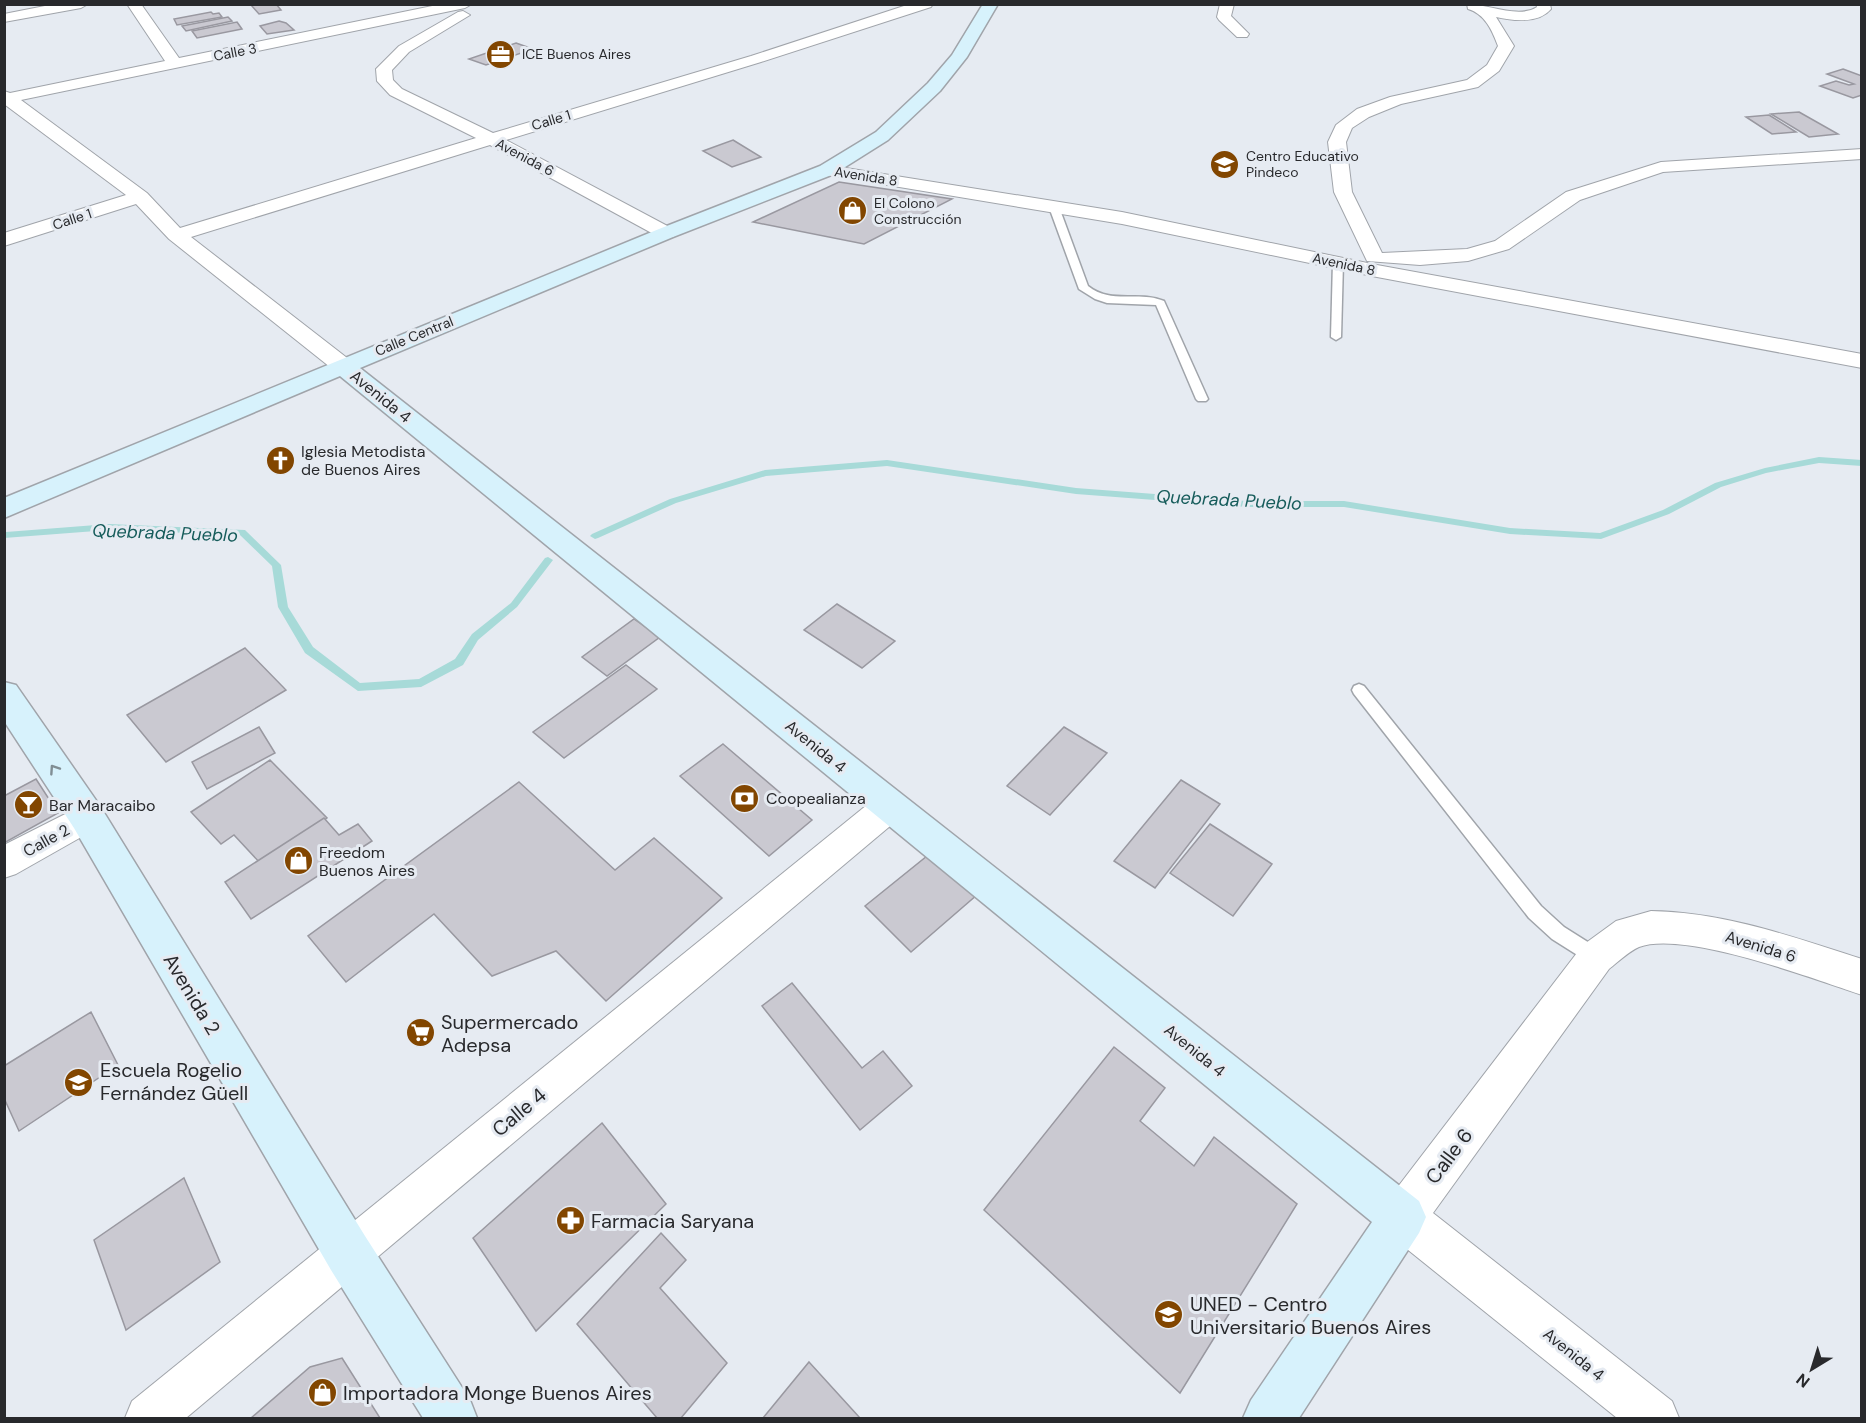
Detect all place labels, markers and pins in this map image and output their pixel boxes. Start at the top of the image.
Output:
office icon: ICE Buenos Aires [485,38,517,70]
place label: ICE Buenos Aires [522,45,631,63]
place label: Centro Educativo Pindeco [1246,147,1359,181]
school or university icon: Centro Educativo Pindeco [1209,148,1241,180]
place label: El Colono Construcción [874,194,962,228]
shop icon: El Colono Construcción [837,195,869,227]
place label: Iglesia Metodista de Buenos Aires [301,441,426,480]
church icon: Iglesia Metodista de Buenos Aires [264,444,296,476]
bank icon: Coopealianza [729,782,761,814]
place label: Coopealianza [766,788,866,809]
bar icon: Bar Maracaibo [12,789,44,821]
place label: Bar Maracaibo [49,795,156,816]
place label: Freedom Buenos Aires [319,842,415,881]
shop icon: Freedom Buenos Aires [282,845,314,877]
place label: Supermercado Adepsa [441,1009,578,1058]
supermarket icon: Supermercado Adepsa [404,1017,436,1049]
place label: Escuela Rogelio Fernández Güell [100,1057,248,1106]
school or university icon: Escuela Rogelio Fernández Güell [63,1066,95,1098]
pharmacy icon: Farmacia Saryana [554,1205,586,1237]
place label: Farmacia Saryana [591,1208,754,1234]
place label: UNED - Centro Universitario Buenos Aires [1190,1291,1431,1340]
school or university icon: UNED - Centro Universitario Buenos Aires [1153,1299,1185,1331]
shop icon: Importadora Monge Buenos Aires [306,1377,338,1409]
place label: Importadora Monge Buenos Aires [343,1380,652,1406]

